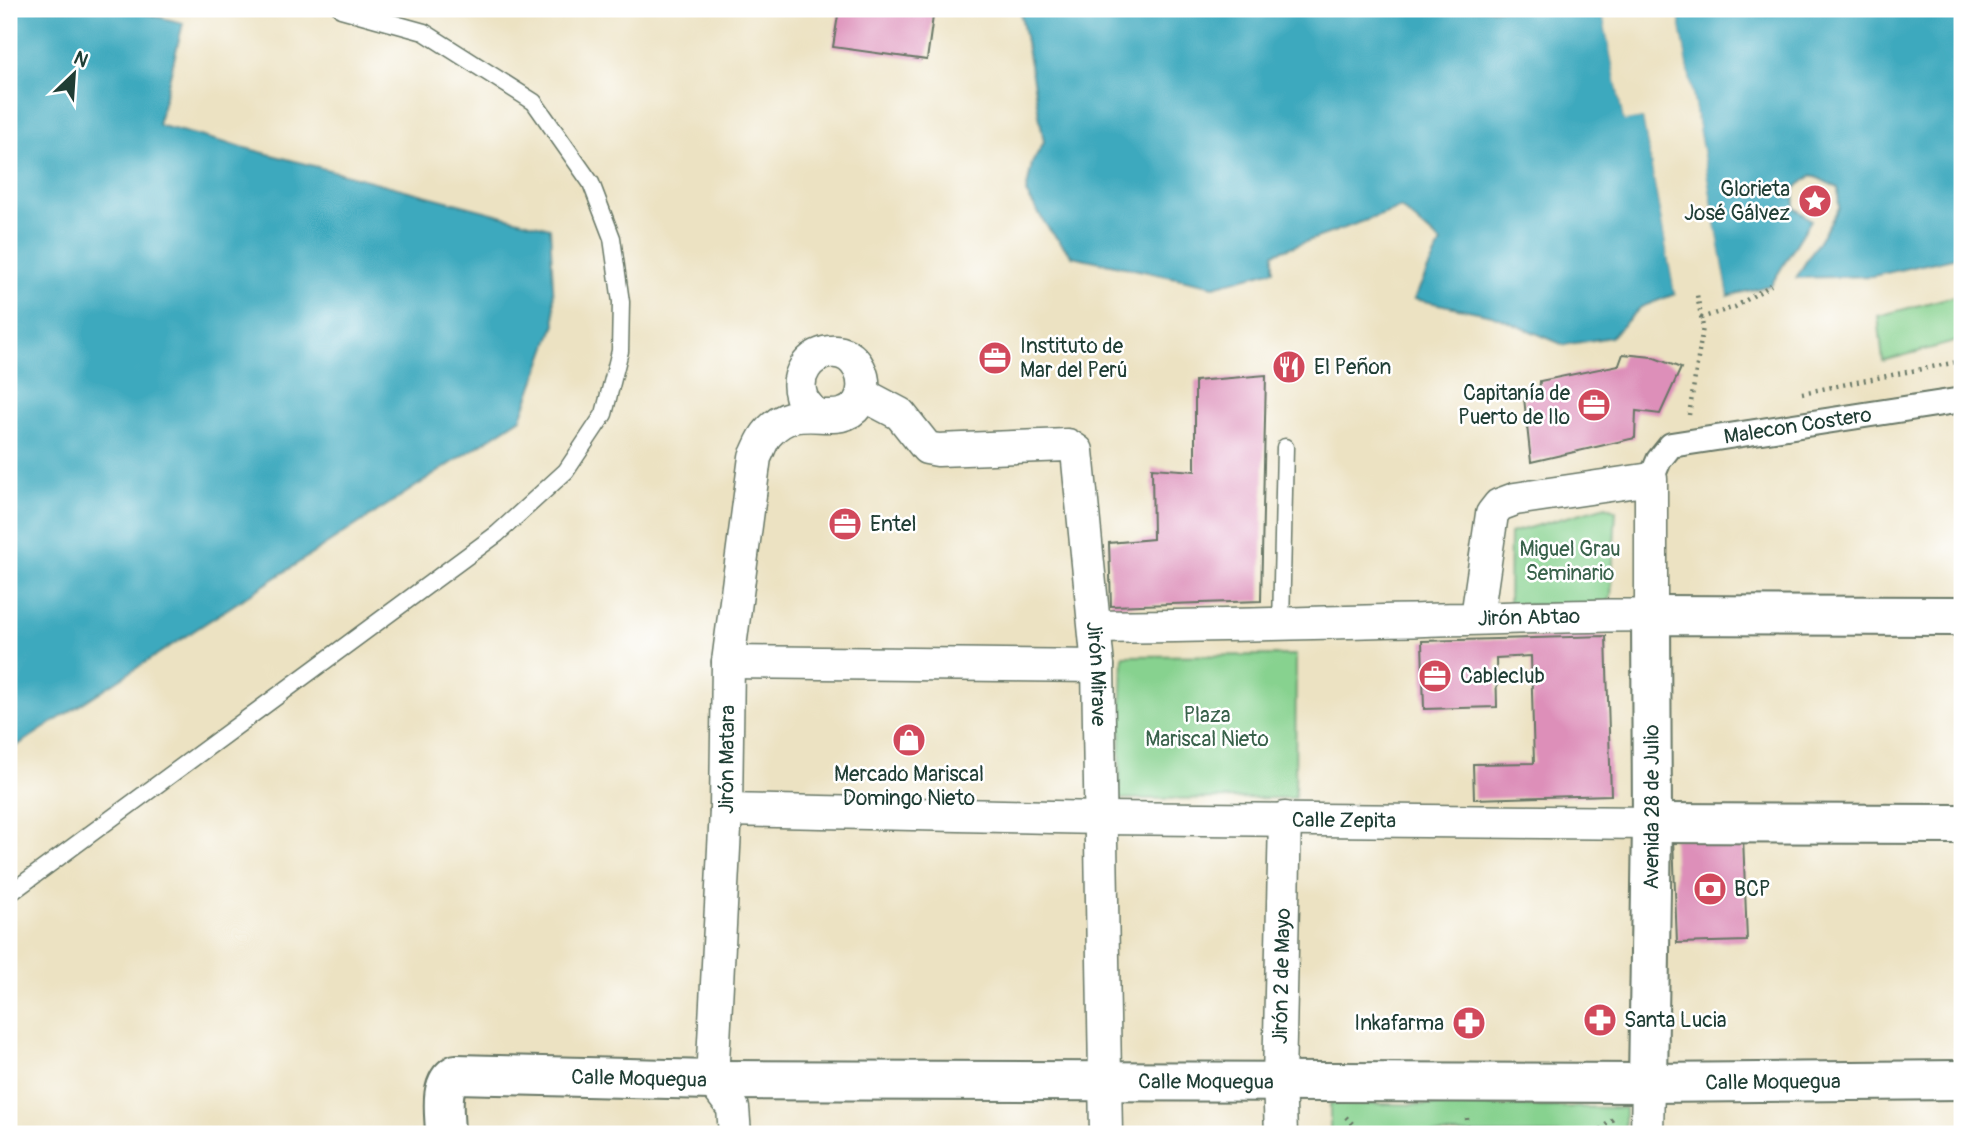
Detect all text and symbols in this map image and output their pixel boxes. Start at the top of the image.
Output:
north arrow [38,38,108,108]
text: N [70,46,92,73]
place label: Glorieta José Gálvez [1684,176,1790,227]
place icon: Glorieta José Gálvez [1796,182,1834,220]
place label: Instituto de Mar del Perú [1020,333,1128,384]
office icon: Instituto de Mar del Perú [976,339,1014,377]
restaurant icon: El Peñon [1270,348,1308,386]
place label: El Peñon [1314,354,1391,381]
place label: Capitanía de Puerto de Ilo [1458,380,1571,431]
office icon: Capitanía de Puerto de Ilo [1575,386,1613,424]
street label: Malecon Costero [1722,401,1873,450]
office icon: Entel [826,505,864,543]
place label: Entel [870,511,916,538]
park label: Miguel Grau Seminario [1519,536,1621,587]
street label: Jirón Abtao [1477,603,1581,632]
street label: Jirón Mirave [1080,620,1113,727]
office icon: Cableclub [1416,657,1454,695]
place label: Cableclub [1460,663,1545,690]
park label: Plaza Mariscal Nieto [1145,702,1269,753]
street label: Jirón Matara [712,705,741,814]
shop icon: Mercado Mariscal Domingo Nieto [890,721,928,759]
street label: Avenida 28 de Julio [1637,724,1666,890]
place label: Mercado Mariscal Domingo Nieto [834,761,984,812]
street label: Calle Zepita [1292,806,1396,834]
bank icon: BCP [1691,870,1729,908]
place label: BCP [1734,876,1770,903]
street label: Jirón 2 de Mayo [1266,908,1296,1044]
pharmacy icon: Santa Lucia [1581,1001,1619,1039]
pharmacy icon: Inkafarma [1450,1004,1488,1042]
place label: Santa Lucia [1624,1007,1726,1034]
place label: Inkafarma [1354,1010,1444,1037]
street label: Calle Moquegua [571,1063,707,1093]
street label: Calle Moquegua [1138,1068,1274,1095]
street label: Calle Moquegua [1705,1068,1841,1096]

